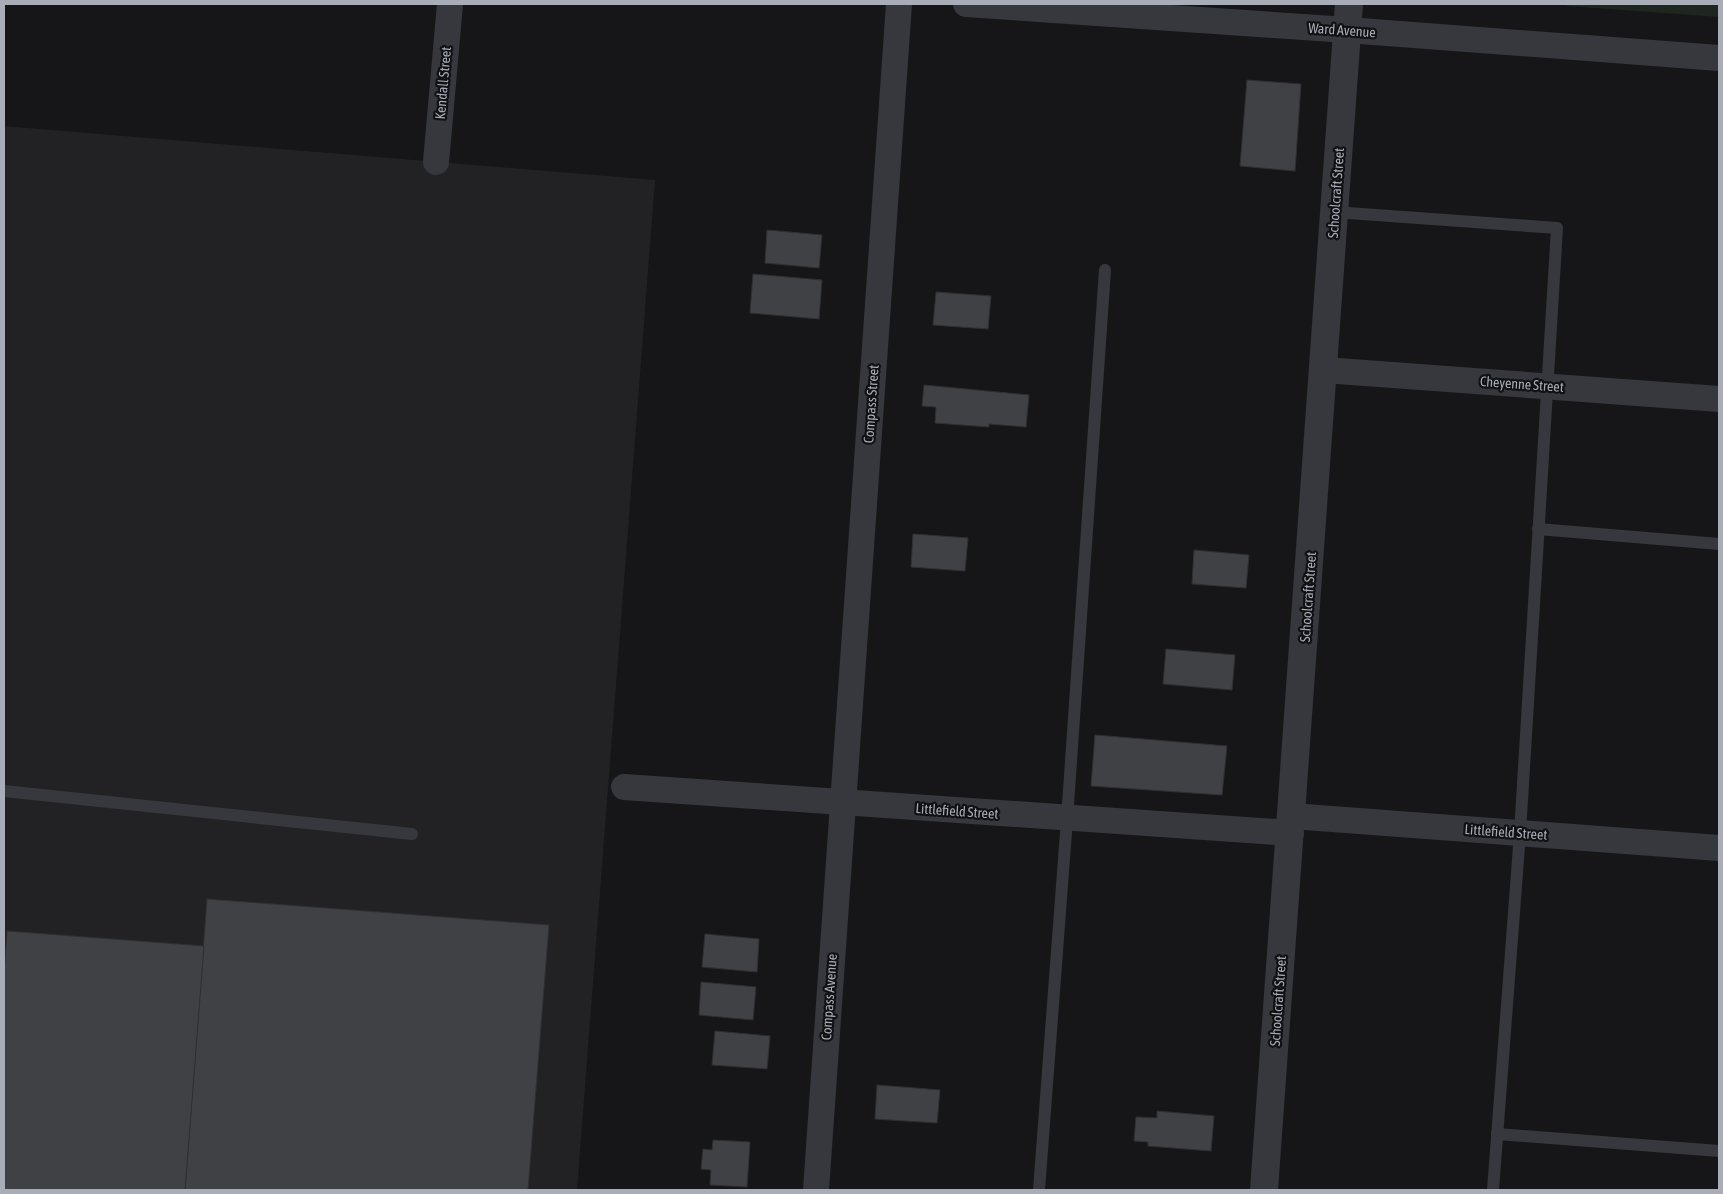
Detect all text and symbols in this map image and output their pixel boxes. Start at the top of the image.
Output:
street label: Ward Avenue [1308,20,1376,40]
street label: Kendall Street [432,46,454,120]
street label: Schoolcraft Street [1325,147,1347,239]
street label: Compass Street [860,364,882,444]
street label: Cheyenne Street [1480,373,1564,395]
street label: Schoolcraft Street [1297,551,1319,643]
street label: Littlefield Street [915,800,999,822]
street label: Littlefield Street [1464,821,1548,843]
street label: Compass Avenue [818,953,840,1041]
street label: Schoolcraft Street [1267,955,1289,1047]

